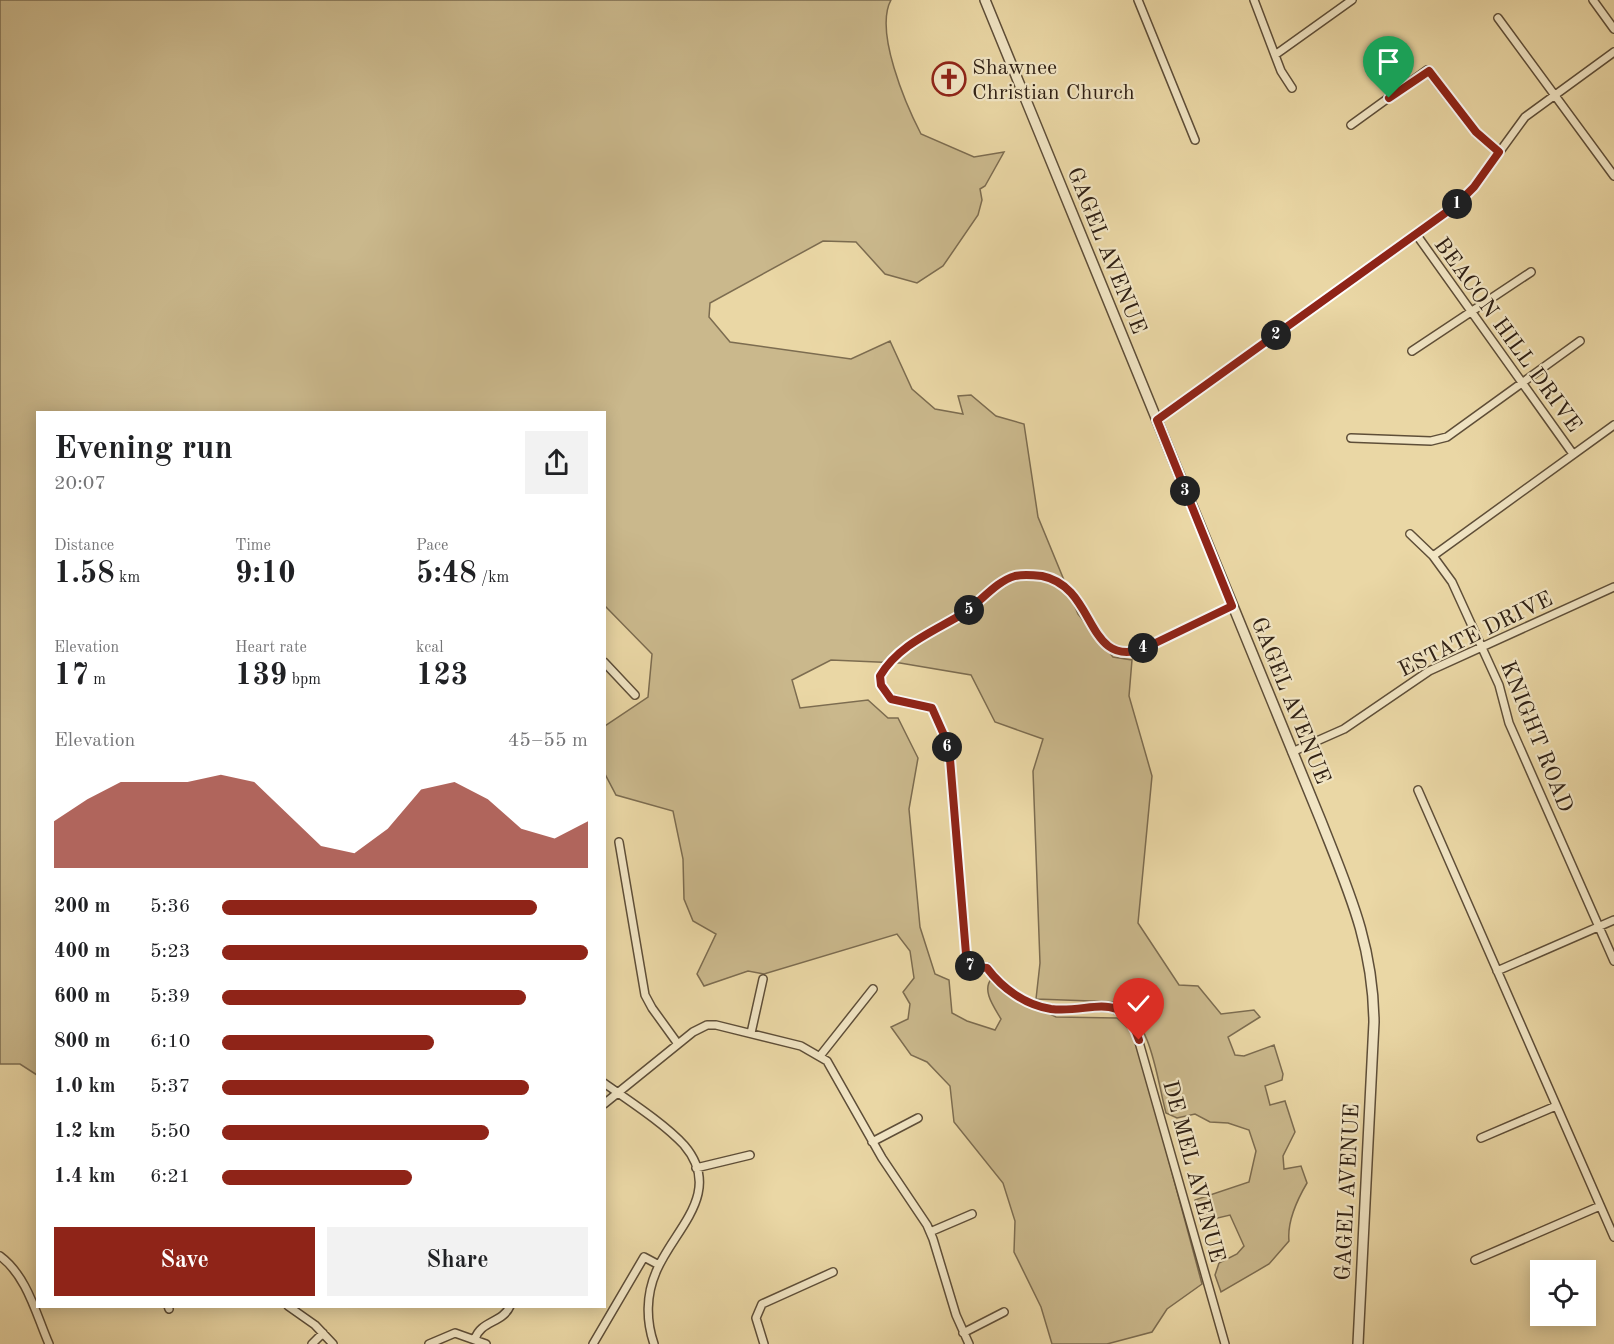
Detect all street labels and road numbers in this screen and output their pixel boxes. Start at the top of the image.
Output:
street label: GAGEL AVENUE [1063,164,1150,337]
street label: BEACON HILL DRIVE [1429,234,1585,437]
street label: ESTATE DRIVE [1395,588,1556,682]
street label: GAGEL AVENUE [1247,614,1334,787]
street label: KNIGHT ROAD [1496,658,1577,816]
street label: DE MEL AVENUE [1158,1078,1228,1265]
street label: GAGEL AVENUE [1332,1103,1364,1281]

